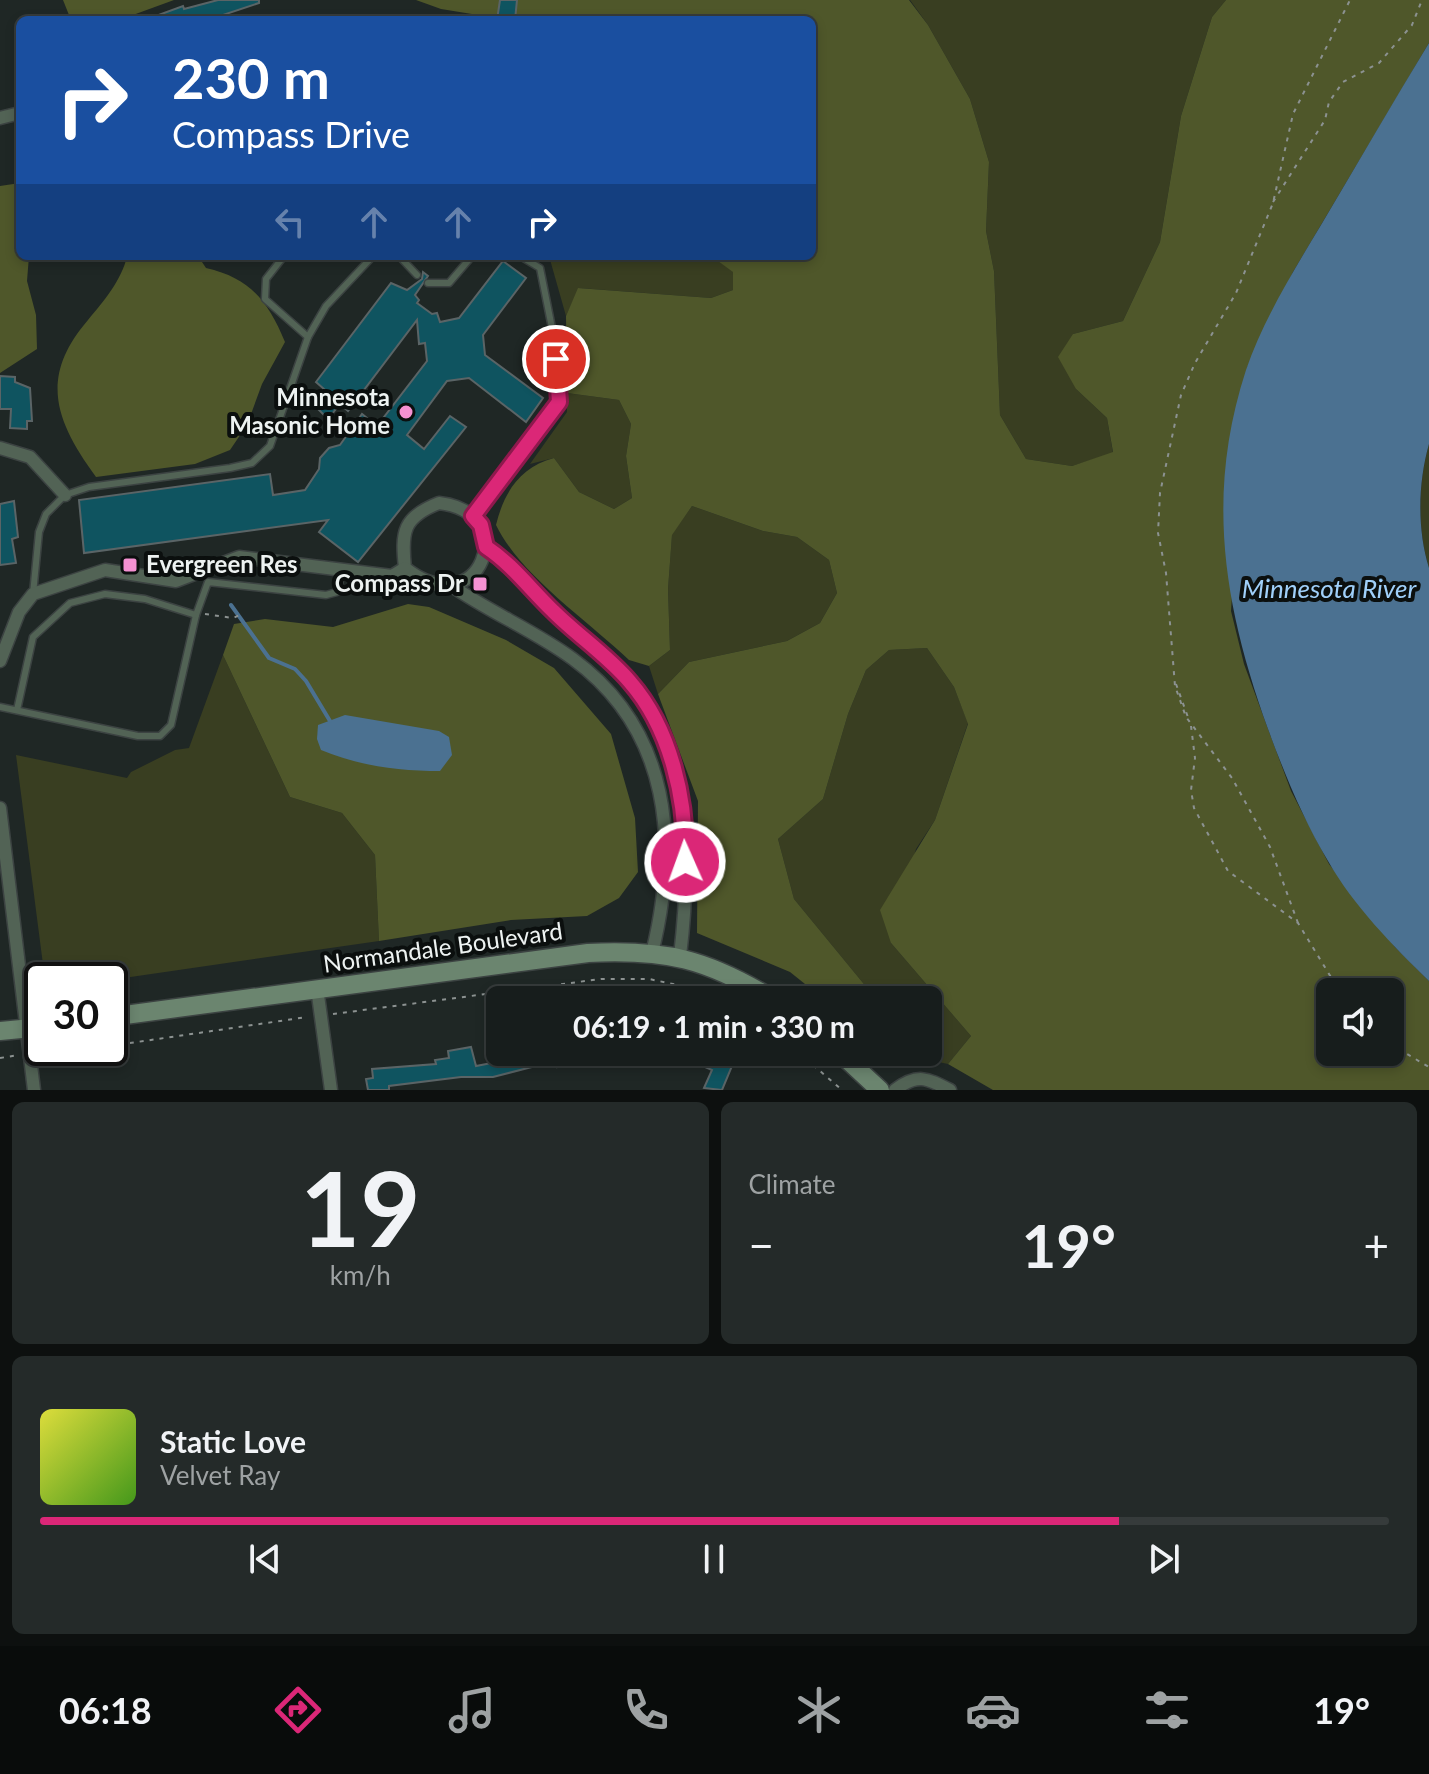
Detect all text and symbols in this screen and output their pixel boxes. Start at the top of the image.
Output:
text: 230 m [172,44,330,111]
icon: right [40,48,144,152]
text: Compass Drive [172,112,410,156]
icon: left [268,200,312,244]
icon: ahead [352,200,396,244]
icon: ahead [436,200,480,244]
icon: right [520,200,564,244]
pin [522,325,590,393]
icon: arrive [534,337,578,381]
place label: Minnesota Masonic Home [229,382,390,439]
marker: Minnesota Masonic Home [397,403,415,421]
place label: Evergreen Res [146,549,298,578]
marker: Evergreen Res [121,556,139,574]
place label: Compass Dr [335,568,464,597]
water label: Minnesota River [1242,572,1417,604]
marker: Compass Dr [471,575,489,593]
position arrow [643,820,727,904]
street label: Normandale Boulevard [321,915,564,978]
speed limit sign: 30 [24,962,128,1066]
map controls [1316,978,1404,1066]
button: sound [1316,978,1404,1066]
text: 06:19 · 1 min · 330 m [573,1008,855,1044]
text: 19 [300,1144,421,1269]
text: Climate [749,1168,835,1200]
text: 19° [1021,1209,1116,1281]
text: − [749,1219,774,1271]
text: + [1363,1219,1389,1271]
text: km/h [330,1259,391,1291]
text: Static Love [160,1423,306,1459]
text: Velvet Ray [160,1459,280,1491]
icon: previous [243,1537,287,1581]
icon: pause [692,1537,736,1581]
icon: next [1142,1537,1186,1581]
icon: directions [270,1682,326,1738]
icon: music [444,1682,500,1738]
icon: phone [618,1682,674,1738]
icon: climate [791,1682,847,1738]
icon: car [965,1682,1021,1738]
icon: filters [1139,1682,1195,1738]
text: 06:18 [59,1688,152,1732]
text: 19° [1313,1688,1370,1732]

